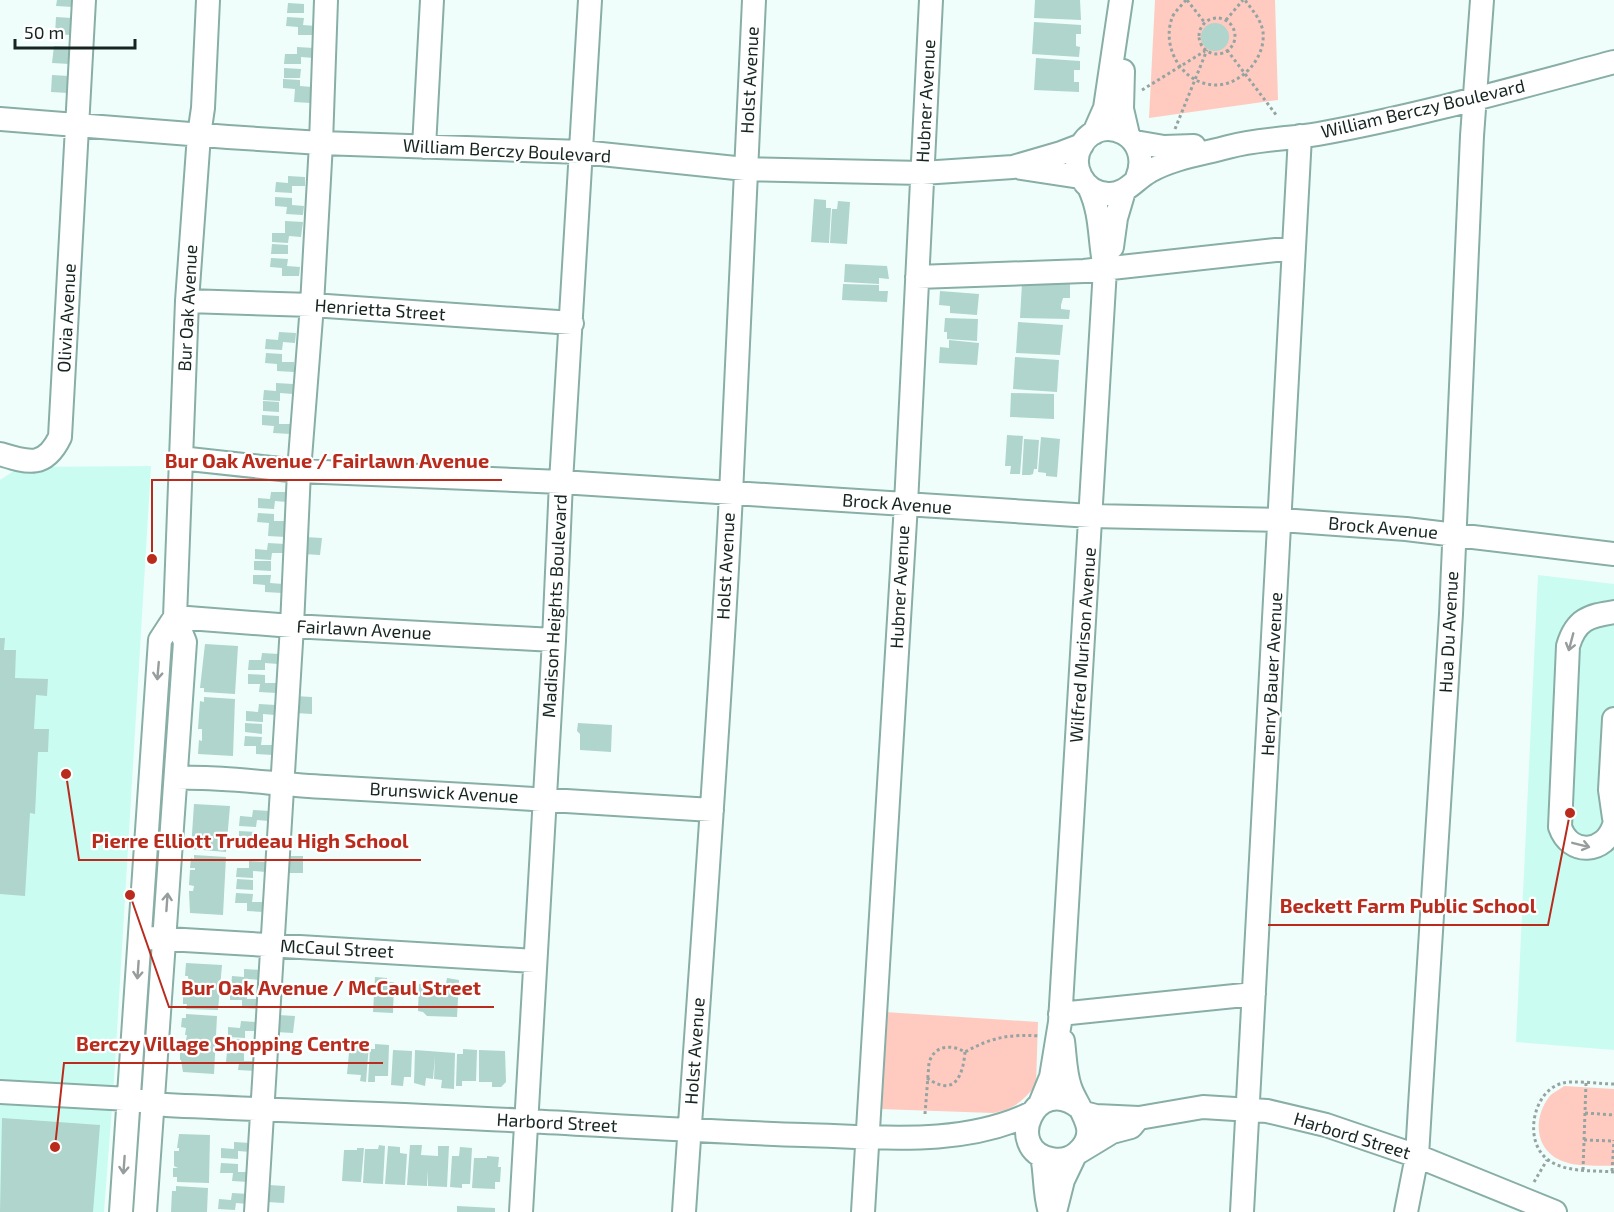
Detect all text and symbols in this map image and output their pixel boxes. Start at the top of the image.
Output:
scale bar [15,12,135,50]
text: 50 m [24,21,64,43]
street label: Holst Avenue [735,26,763,134]
street label: Hubner Avenue [911,39,939,163]
street label: William Berczy Boulevard [1319,74,1527,142]
street label: William Berczy Boulevard [402,134,612,166]
street label: Bur Oak Avenue [173,244,201,372]
street label: Olivia Avenue [52,263,80,373]
street label: Henrietta Street [314,293,446,325]
callout: Bur Oak Avenue / Fairlawn Avenue [152,442,502,480]
text: Bur Oak Avenue / Fairlawn Avenue [165,448,489,472]
street label: Brock Avenue [841,488,953,518]
street label: Madison Heights Boulevard [537,493,571,718]
street label: Brock Avenue [1327,511,1439,543]
street label: Holst Avenue [711,512,739,620]
street label: Hubner Avenue [885,525,913,649]
street label: Wilfred Murison Avenue [1064,546,1100,743]
street label: Hua Du Avenue [1434,570,1462,694]
street label: Henry Bauer Avenue [1256,591,1286,757]
street label: Fairlawn Avenue [296,614,432,644]
one-way arrow [1564,632,1576,651]
one-way arrow [152,661,163,681]
street label: Brunswick Avenue [369,777,519,807]
callout: Pierre Elliott Trudeau High School [79,822,421,860]
text: Pierre Elliott Trudeau High School [92,828,409,852]
one-way arrow [1571,840,1590,851]
callout: Beckett Farm Public School [1268,887,1548,925]
one-way arrow [162,893,173,913]
text: Beckett Farm Public School [1280,893,1537,917]
street label: McCaul Street [280,934,395,962]
one-way arrow [132,960,143,980]
callout: Bur Oak Avenue / McCaul Street [169,969,494,1007]
text: Bur Oak Avenue / McCaul Street [181,975,481,999]
street label: Holst Avenue [679,997,709,1105]
callout: Berczy Village Shopping Centre [64,1025,383,1063]
text: Berczy Village Shopping Centre [76,1031,370,1056]
street label: Harbord Street [1291,1107,1413,1163]
street label: Harbord Street [496,1108,618,1136]
one-way arrow [119,1155,130,1174]

